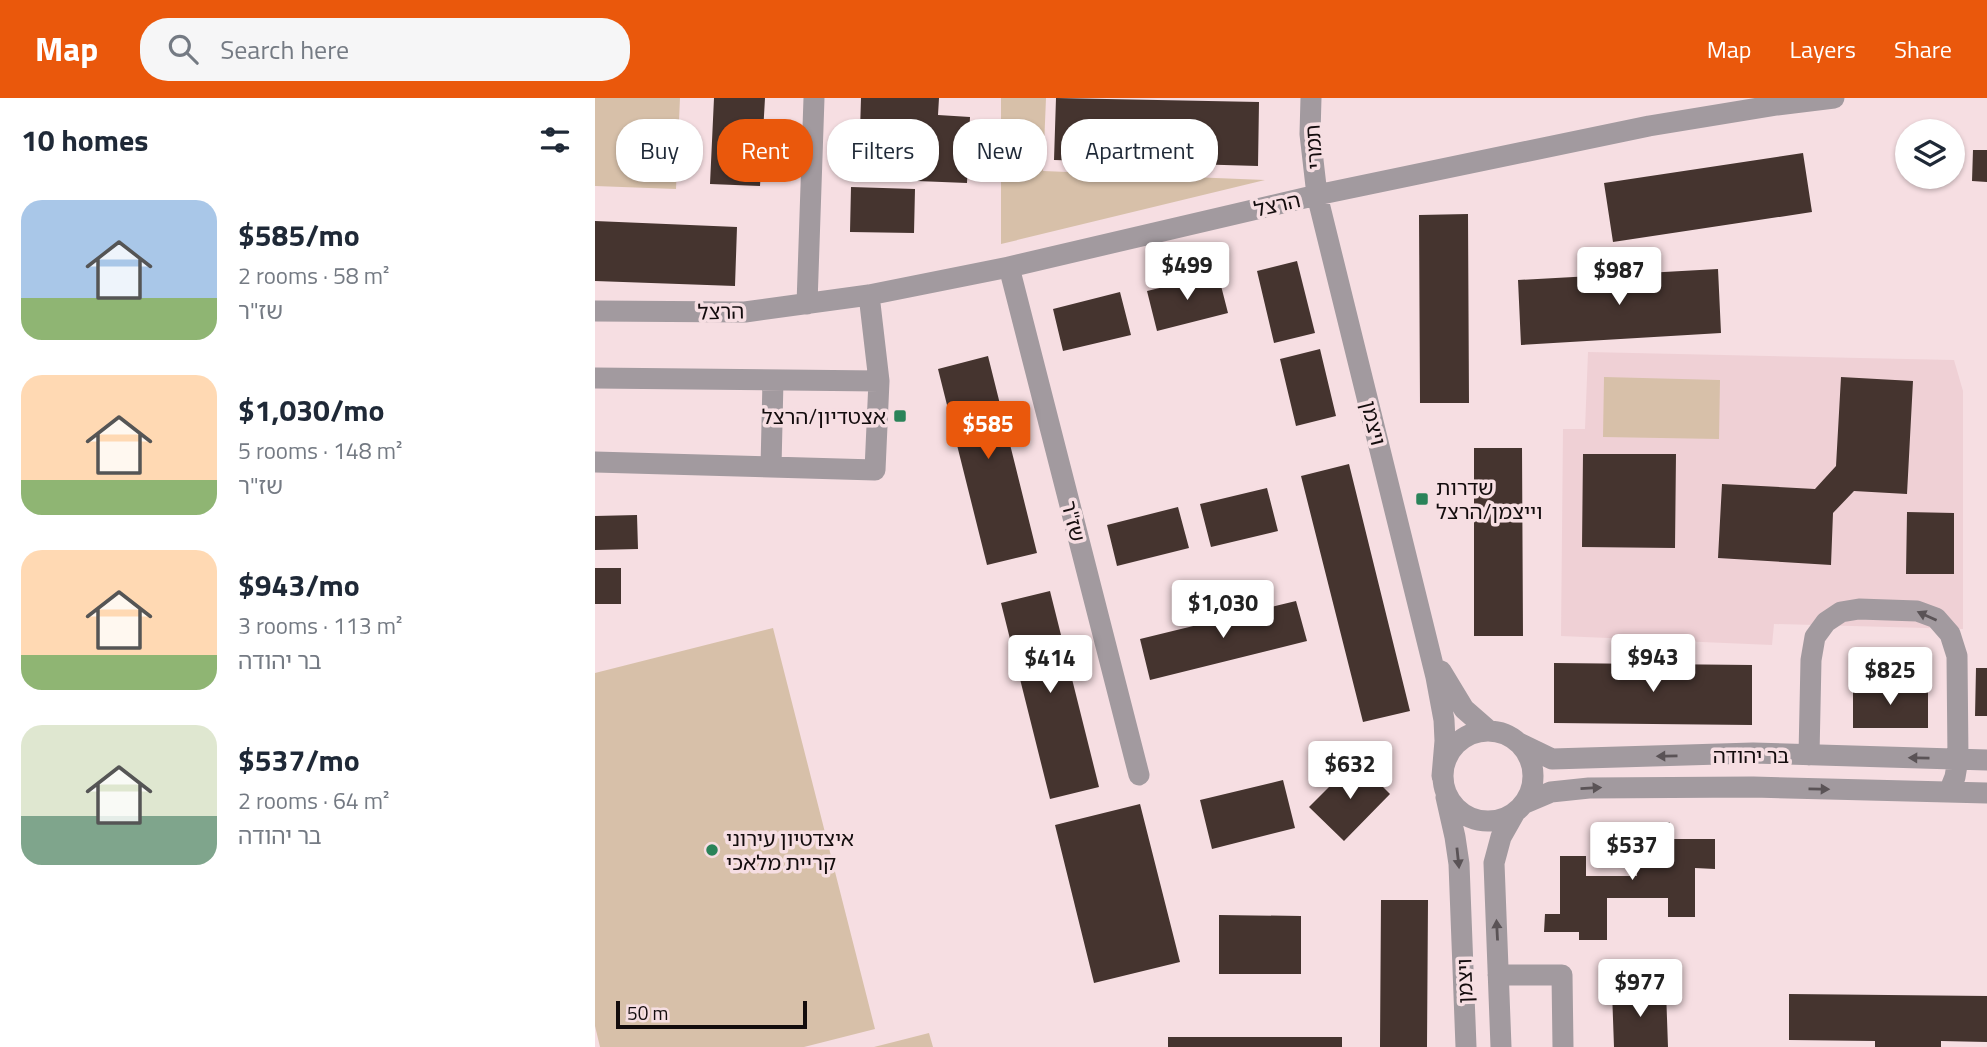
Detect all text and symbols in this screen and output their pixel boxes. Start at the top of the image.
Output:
search box [140,18,630,81]
text: Map [35,24,98,74]
icon: search [164,30,202,68]
text: Search here [220,30,349,69]
text: Map [1707,31,1752,67]
text: Layers [1790,31,1856,67]
text: Share [1894,31,1952,67]
text: 10 homes [21,117,148,163]
chip: Buy [616,119,703,182]
chip: Rent [717,119,813,182]
chip: Filters [827,119,939,182]
chip: New [953,119,1047,182]
chip: Apartment [1061,119,1218,182]
map controls [1895,119,1965,189]
button: layers [1895,119,1965,189]
icon: filters [536,121,574,159]
street label: תמרי [1295,124,1331,170]
street label: הרצל [1251,183,1303,225]
text: $585/mo [238,212,360,258]
icon: home [77,228,161,312]
pin: $499 [1146,242,1228,302]
text: $499 [1161,247,1213,282]
pin: $987 [1578,248,1660,307]
text: $987 [1593,252,1645,287]
text: 2 rooms · 58 m² [238,258,389,293]
text: שז"ר [238,293,283,328]
street label: הרצל [697,295,745,327]
text: $1,030/mo [238,387,384,433]
street label: ויצמן [1353,397,1395,449]
place label: אצטדיון/הרצל [762,400,886,432]
pin: $585 [947,402,1029,461]
icon: home [77,403,161,487]
text: $585 [962,406,1014,441]
marker: אצטדיון/הרצל [892,408,908,424]
text: 5 rooms · 148 m² [238,433,402,468]
text: שז"ר [238,468,283,503]
place label: שדרות וייצמן/הרצל [1436,471,1543,527]
marker: שדרות וייצמן/הרצל [1414,491,1430,507]
street label: שז"ר [1054,497,1094,545]
text: $943/mo [238,562,360,608]
icon: home [77,578,161,662]
pin: $1,030 [1166,580,1280,640]
text: $1,030 [1188,585,1258,620]
text: 3 rooms · 113 m² [238,608,402,643]
one-way arrow [1916,610,1937,621]
pin: $943 [1612,634,1694,694]
pin: $414 [1009,636,1091,695]
text: $943 [1627,639,1679,674]
text: $414 [1024,640,1076,675]
text: בר יהודה [238,643,322,678]
pin: $825 [1849,648,1931,707]
text: $825 [1864,652,1916,687]
text: $537/mo [238,737,360,783]
street label: בר יהודה [1713,739,1789,771]
pin: $632 [1309,742,1391,801]
text: $632 [1324,746,1376,781]
one-way arrow [1656,750,1678,761]
one-way arrow [1908,752,1930,764]
icon: home [77,753,161,837]
text: 2 rooms · 64 m² [238,783,389,818]
one-way arrow [1580,783,1602,794]
one-way arrow [1808,783,1830,794]
text: בר יהודה [238,818,322,853]
place label: איצדטיון עירוני קריית מלאכי [726,822,854,878]
pin: $537 [1591,822,1673,882]
text: $537 [1606,827,1658,862]
marker: איצדטיון עירוני קריית מלאכי [704,842,720,858]
one-way arrow [1452,848,1463,870]
one-way arrow [1492,919,1503,941]
street label: ויצמן [1447,958,1481,1004]
pin: $977 [1599,960,1681,1019]
text: $977 [1614,964,1666,999]
scale bar [616,998,807,1030]
text: 50 m [627,998,668,1027]

